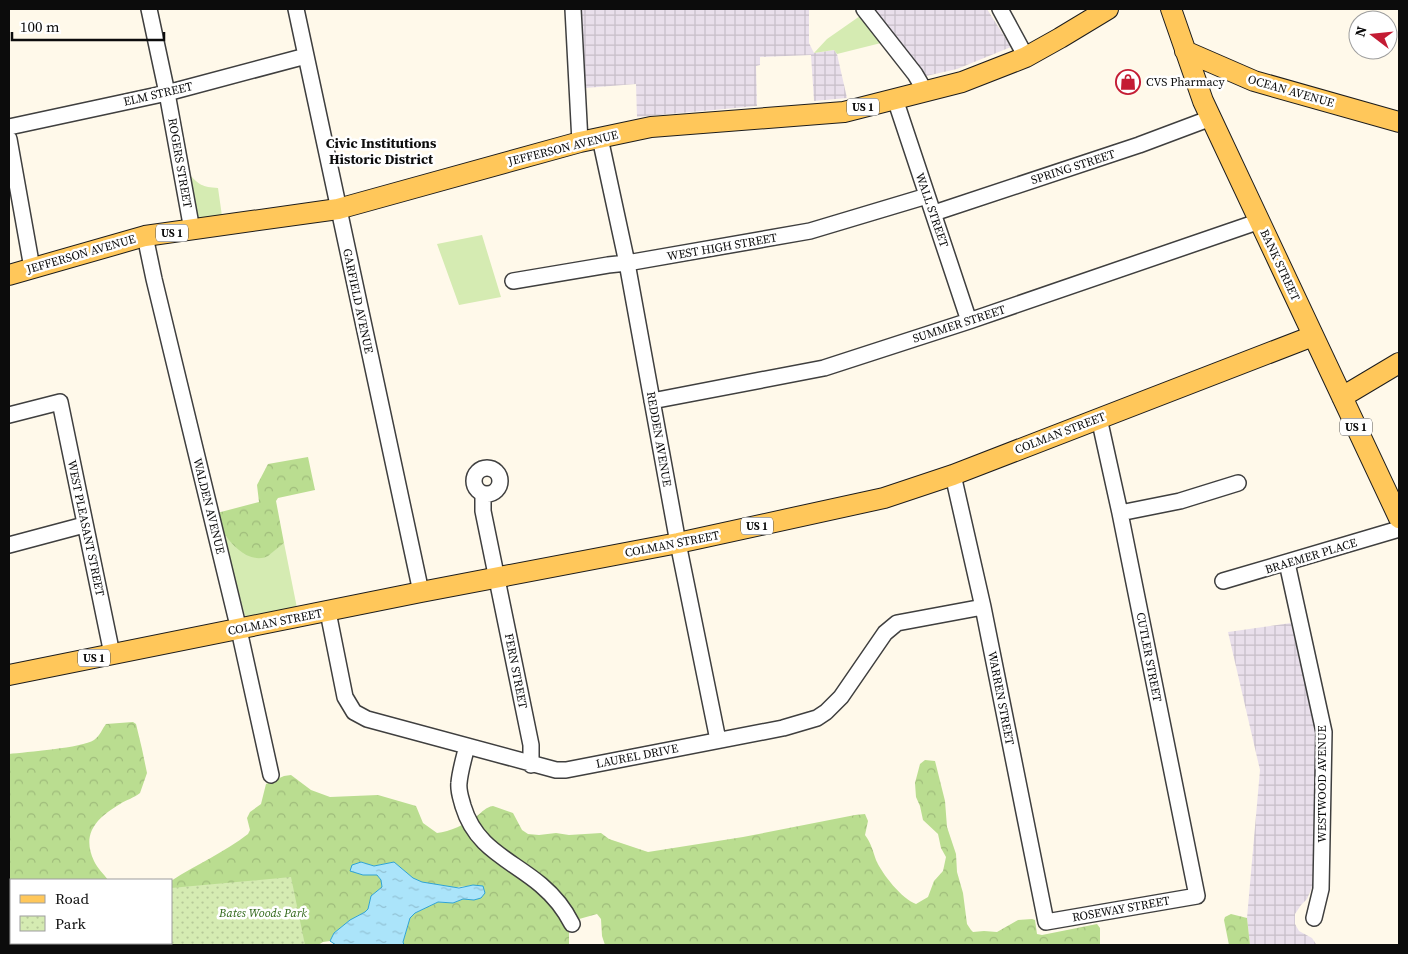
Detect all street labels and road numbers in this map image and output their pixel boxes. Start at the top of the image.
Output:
street label: OCEAN AVENUE [1246,71,1336,111]
street label: ELM STREET [122,78,195,110]
road number: US 1 [847,98,879,115]
street label: ROGERS STREET [164,117,196,210]
street label: JEFFERSON AVENUE [505,127,620,170]
street label: SPRING STREET [1029,146,1118,188]
street label: WALL STREET [912,171,952,250]
road number: US 1 [156,224,188,242]
street label: BANK STREET [1256,227,1304,304]
street label: WEST HIGH STREET [666,229,779,265]
street label: JEFFERSON AVENUE [24,231,137,278]
street label: GARFIELD AVENUE [339,247,377,355]
street label: SUMMER STREET [911,301,1008,347]
street label: REDDEN AVENUE [643,390,675,488]
street label: COLMAN STREET [1012,408,1108,458]
road number: US 1 [1340,418,1372,436]
street label: WALDEN AVENUE [189,456,229,556]
street label: WEST PLEASANT STREET [64,458,108,598]
road number: US 1 [741,518,773,534]
street label: COLMAN STREET [623,527,721,561]
street label: BRAEMER PLACE [1263,534,1359,578]
street label: COLMAN STREET [226,605,324,639]
street label: CUTLER STREET [1132,611,1166,704]
street label: FERN STREET [501,632,531,711]
road number: US 1 [78,650,110,666]
street label: WARREN STREET [984,650,1018,747]
street label: WESTWOOD AVENUE [1314,725,1330,843]
street label: LAUREL DRIVE [594,740,680,772]
street label: ROSEWAY STREET [1071,892,1172,925]

